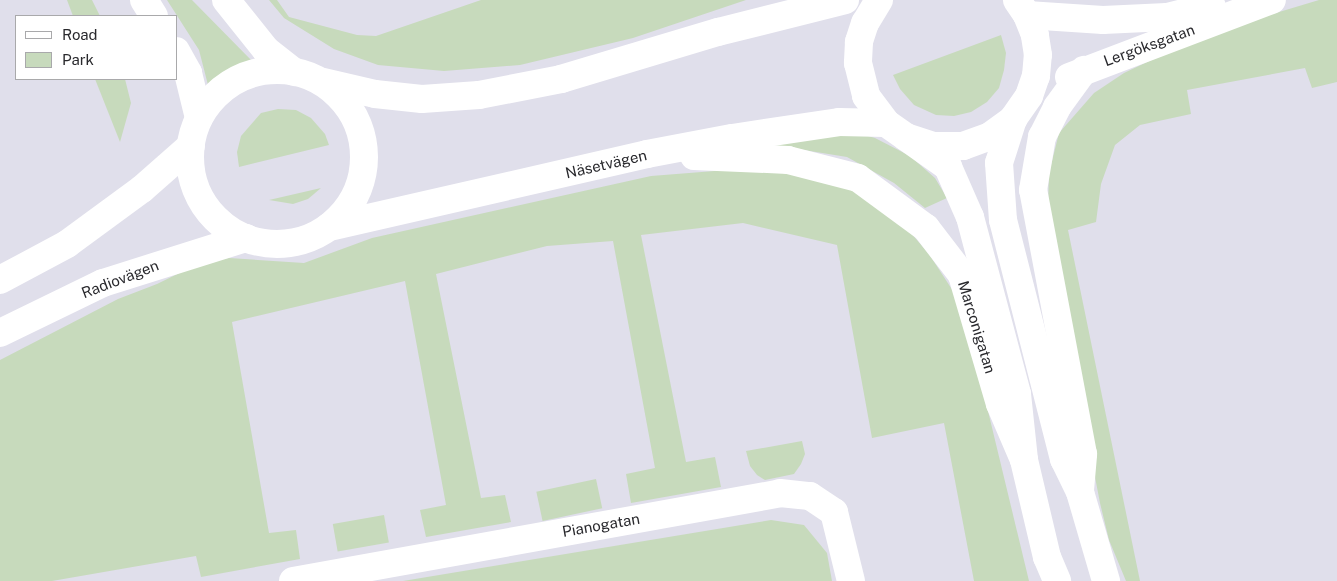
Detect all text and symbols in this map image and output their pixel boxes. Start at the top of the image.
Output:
legend [15,15,178,80]
street label: Lergöksgatan [1101,20,1197,70]
text: Road [62,26,98,43]
text: Park [62,51,94,68]
street label: Näsetvägen [564,146,648,182]
street label: Radiovägen [79,256,161,302]
street label: Marconigatan [954,278,1000,376]
street label: Pianogatan [561,509,641,541]

